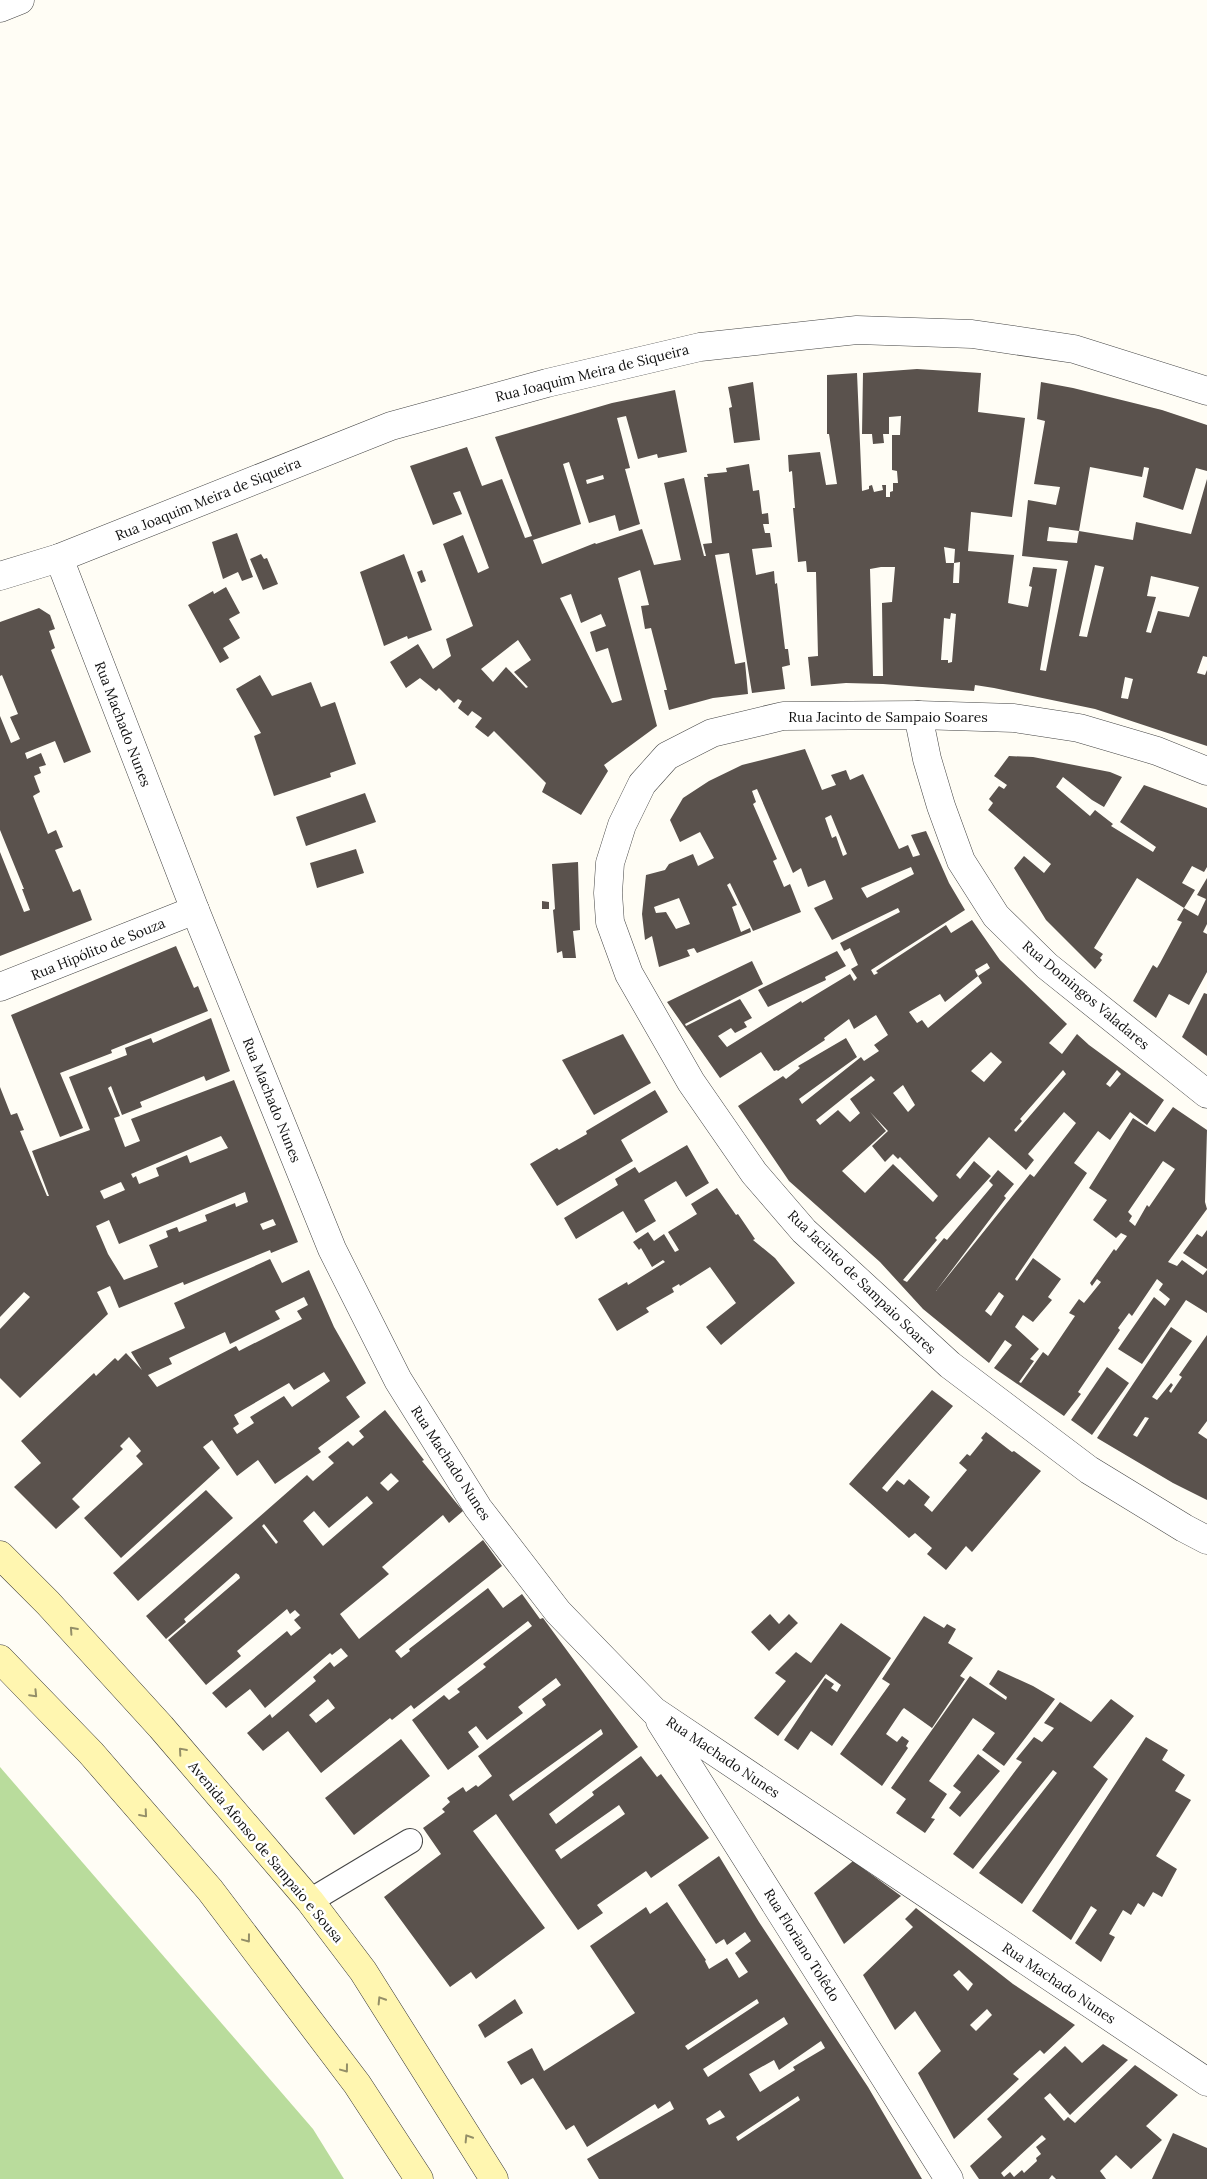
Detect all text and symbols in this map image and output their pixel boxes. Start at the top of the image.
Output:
street label: Rua Joaquim Meira de Siqueira [493,340,691,406]
street label: Rua Joaquim Meira de Siqueira [112,453,304,545]
street label: Rua Machado Nunes [91,659,155,789]
street label: Rua Jacinto de Sampaio Soares [788,708,988,726]
street label: Rua Hipólito de Souza [28,914,168,984]
street label: Rua Domingos Valadares [1019,937,1153,1053]
street label: Rua Machado Nunes [239,1035,305,1165]
street label: Rua Jacinto de Sampaio Soares [784,1206,940,1358]
street label: Rua Machado Nunes [407,1402,495,1524]
one-way arrow [70,1627,79,1636]
one-way arrow [28,1689,37,1698]
street label: Rua Machado Nunes [663,1712,783,1802]
one-way arrow [179,1748,187,1757]
street label: Avenida Afonso de Sampaio e Sousa [184,1757,347,1946]
one-way arrow [138,1808,147,1817]
street label: Rua Floriano Tolêdo [760,1885,844,2005]
one-way arrow [241,1933,250,1943]
street label: Rua Machado Nunes [999,1938,1119,2028]
one-way arrow [378,1997,388,2006]
one-way arrow [339,2063,348,2073]
one-way arrow [465,2134,475,2143]

